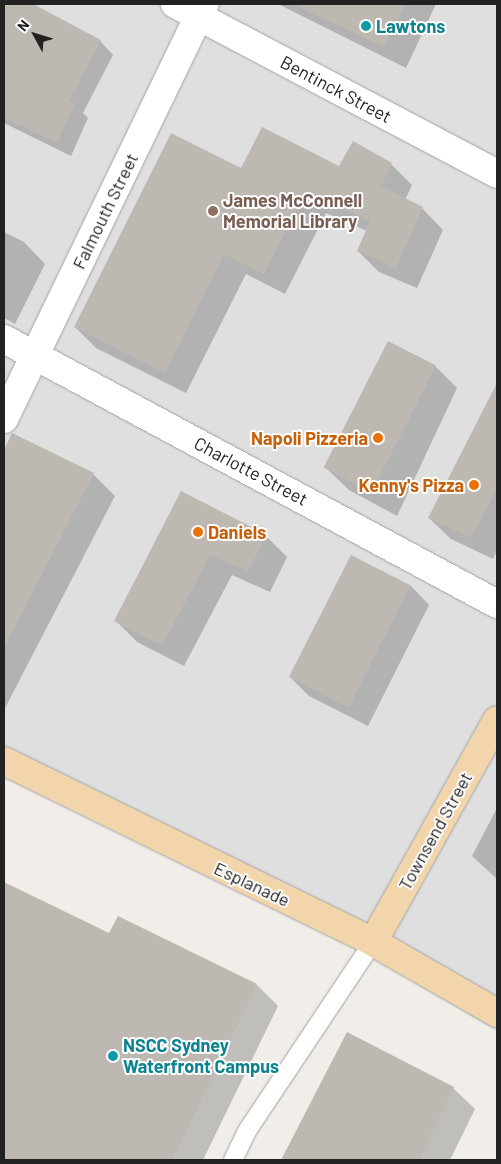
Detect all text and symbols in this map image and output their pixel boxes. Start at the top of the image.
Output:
north arrow [10,10,60,60]
place label: Lawtons [376,15,445,37]
text: N [13,16,32,34]
marker: Lawtons [360,20,372,32]
street label: Bentinck Street [277,51,395,127]
street label: Falmouth Street [68,150,142,272]
place label: James McConnell Memorial Library [223,190,362,232]
marker: James McConnell Memorial Library [207,205,219,217]
place label: Napoli Pizzeria [251,427,368,449]
street label: Charlotte Street [191,432,311,510]
marker: Napoli Pizzeria [372,432,384,444]
place label: Kenny's Pizza [359,474,464,496]
marker: Kenny's Pizza [468,479,480,491]
place label: Daniels [208,521,266,543]
marker: Daniels [192,526,204,538]
street label: Townsend Street [394,768,476,894]
street label: Esplanade [211,857,293,911]
place label: NSCC Sydney Waterfront Campus [123,1035,279,1078]
marker: NSCC Sydney Waterfront Campus [107,1050,119,1062]

